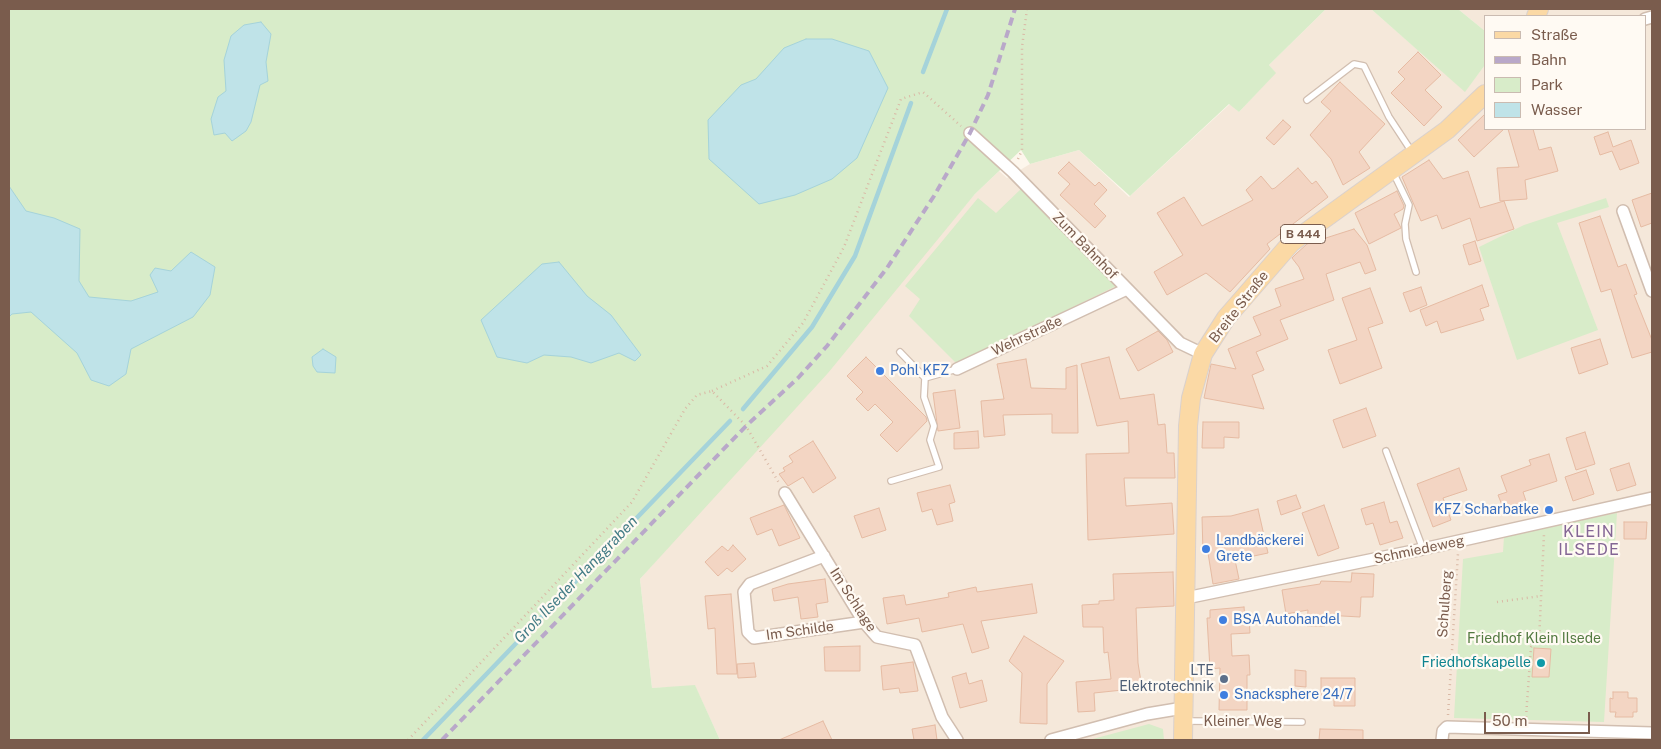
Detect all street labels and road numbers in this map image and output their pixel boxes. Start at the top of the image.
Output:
street label: Zum Bahnhof [1049,209,1121,283]
road number: B 444 [1280,224,1326,243]
street label: Breite Straße [1206,268,1272,346]
street label: Wehrstraße [989,312,1065,360]
street label: Schmiedeweg [1372,532,1466,568]
street label: Im Schlage [826,565,880,635]
street label: Schulberg [1434,570,1456,638]
street label: Im Schilde [765,618,835,644]
street label: Kleiner Weg [1203,714,1283,730]

